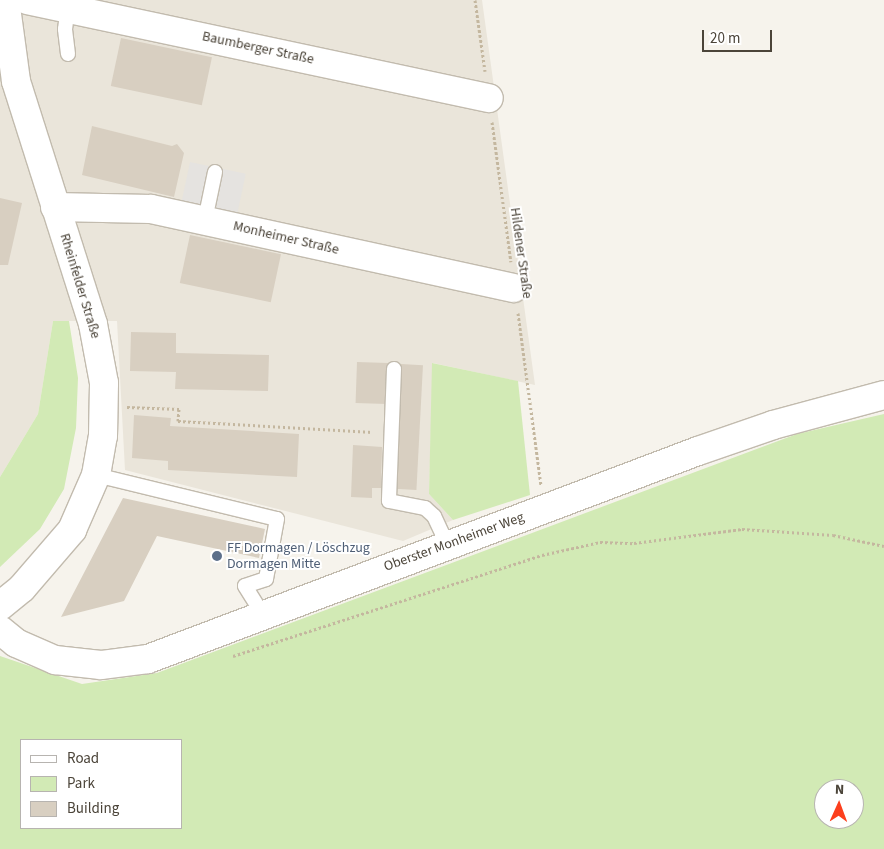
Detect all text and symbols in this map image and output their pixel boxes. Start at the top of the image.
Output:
scale bar [704,20,774,52]
street label: Baumberger Straße [201,28,315,68]
text: 20 m [710,28,740,49]
street label: Hildener Straße [506,206,536,300]
street label: Monheimer Straße [231,218,341,258]
street label: Rheinfelder Straße [56,231,104,341]
street label: Oberster Monheimer Weg [382,509,526,575]
place label: FF Dormagen / Löschzug Dormagen Mitte [227,540,370,572]
marker: FF Dormagen / Löschzug Dormagen Mitte [211,550,223,562]
legend [20,739,182,829]
text: Road [67,748,99,769]
text: Park [67,773,95,794]
north arrow [814,779,864,829]
text: N [834,780,844,800]
text: Building [67,798,119,819]

